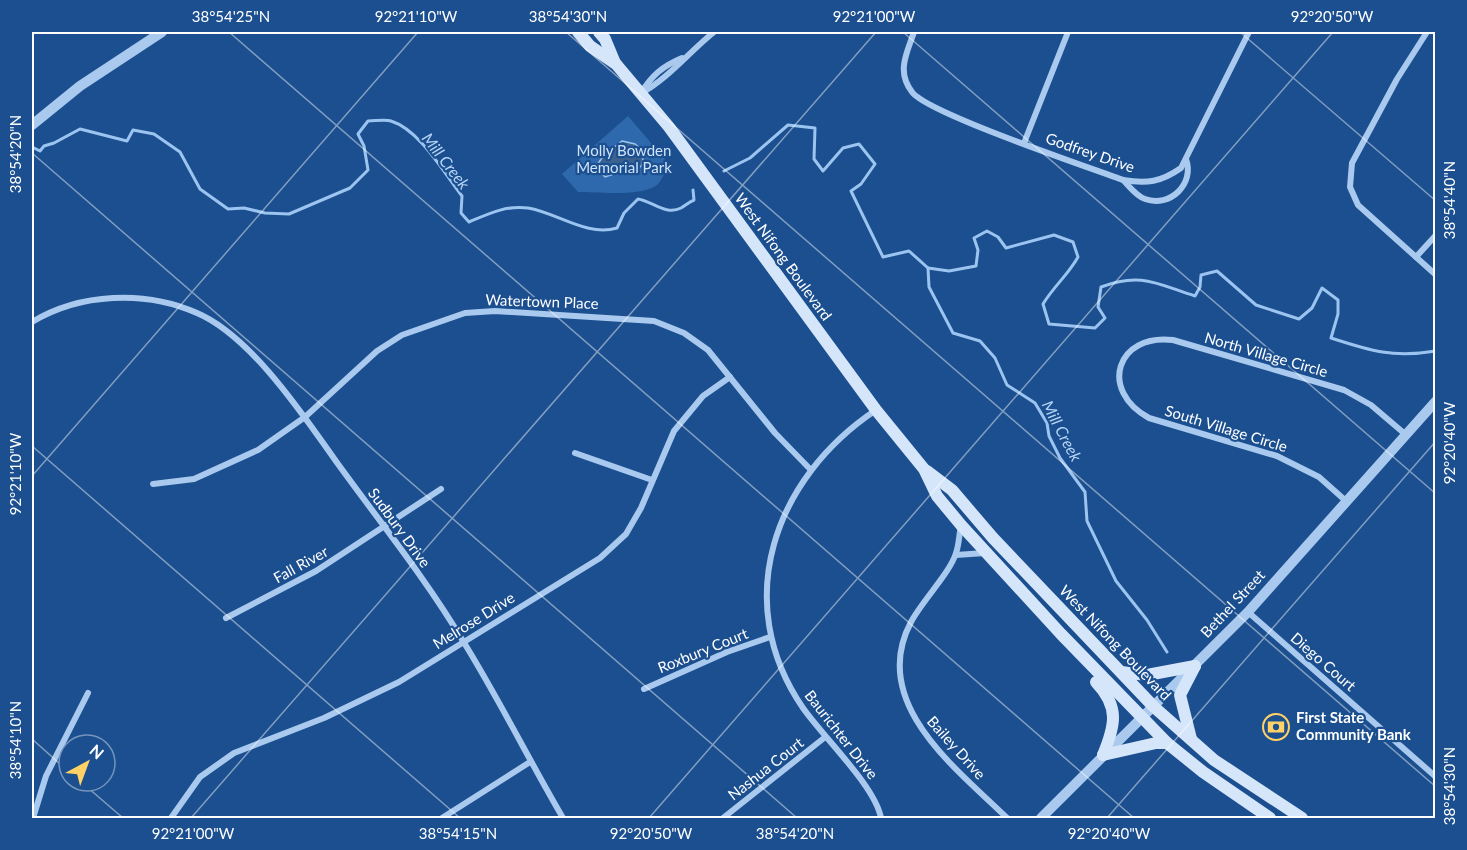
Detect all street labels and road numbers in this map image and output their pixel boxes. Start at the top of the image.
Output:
street label: Godfrey Drive [1043,128,1137,176]
street label: West Nifong Boulevard [732,189,836,324]
street label: Watertown Place [485,290,599,312]
street label: North Village Circle [1203,328,1330,380]
street label: South Village Circle [1163,401,1290,455]
street label: Sudbury Drive [365,484,435,571]
street label: Fall River [270,542,331,586]
street label: Bethel Street [1196,565,1269,641]
street label: West Nifong Boulevard [1056,581,1175,704]
street label: Melrose Drive [429,588,518,652]
street label: Roxbury Court [655,624,751,676]
street label: Diego Court [1287,628,1360,695]
street label: Baurichter Drive [801,686,882,782]
street label: Bailey Drive [924,712,990,783]
street label: Nashua Court [724,733,807,803]

